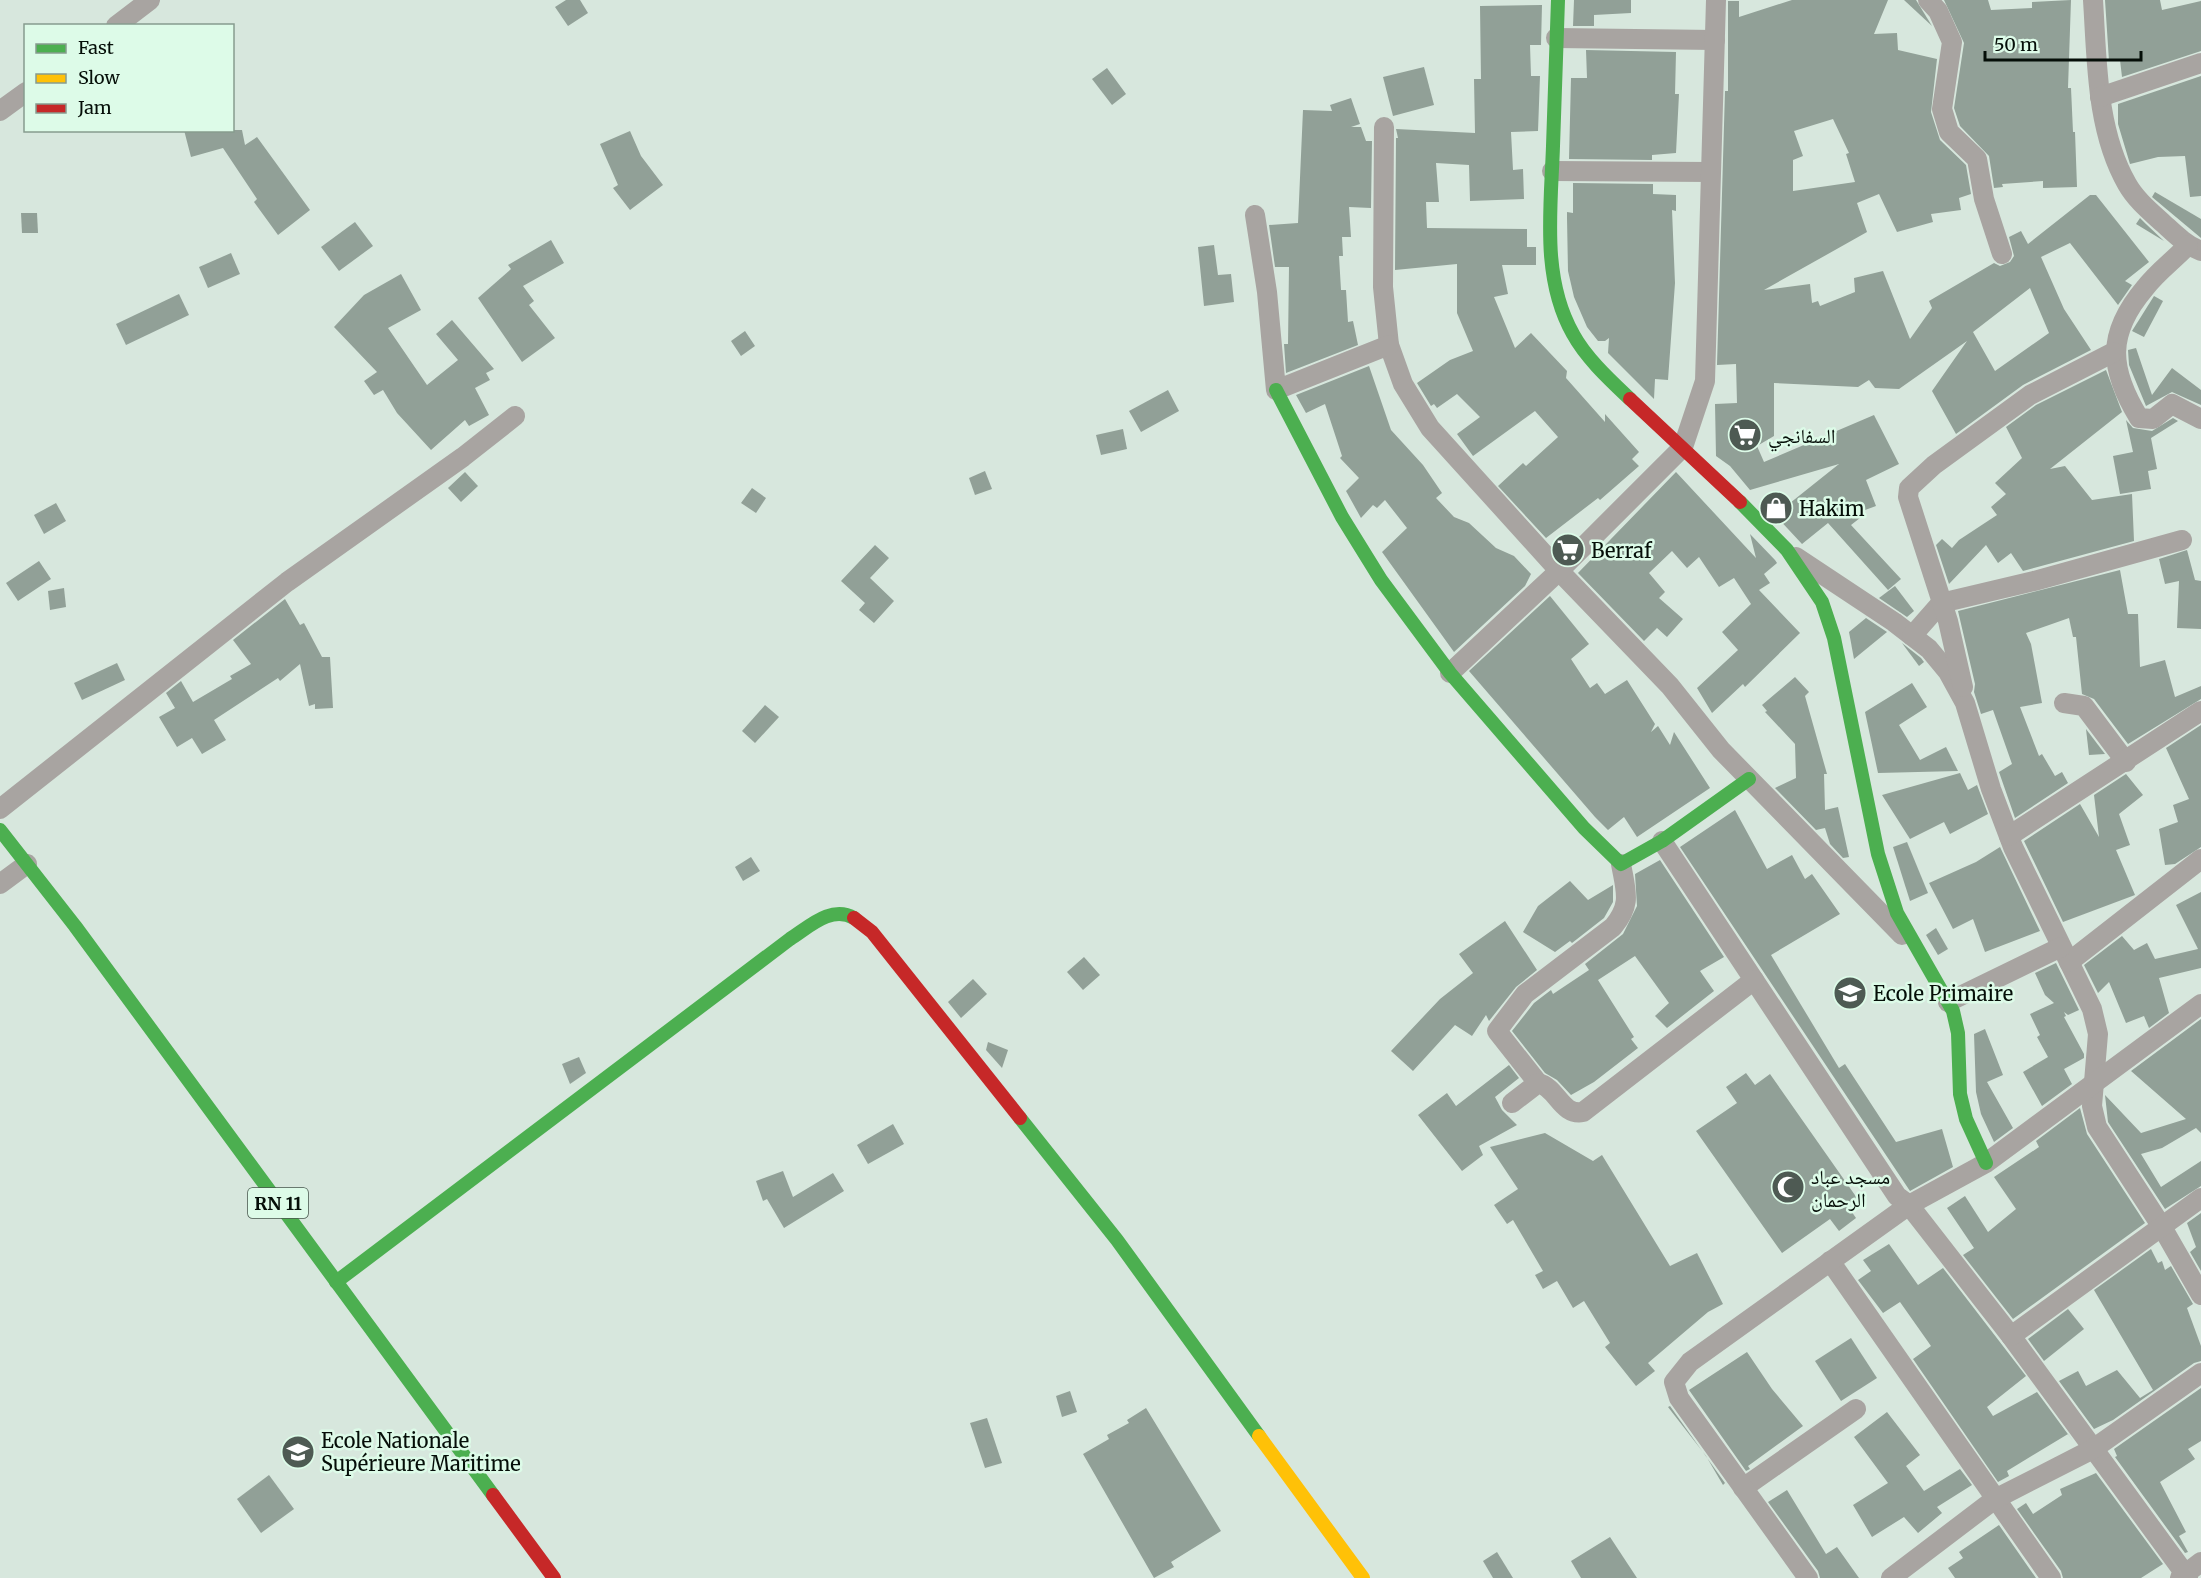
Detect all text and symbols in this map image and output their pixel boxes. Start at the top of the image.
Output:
legend [24,24,234,132]
scale bar [1985,24,2141,62]
text: 50 m [1994,33,2038,56]
text: Fast [78,36,114,59]
text: Slow [78,66,121,89]
text: Jam [77,96,112,119]
supermarket icon: السفانجي [1727,417,1763,453]
place label: السفانجي [1768,423,1836,452]
shop icon: Hakim [1758,490,1794,526]
place label: Hakim [1799,496,1865,521]
supermarket icon: Berraf [1550,532,1586,568]
place label: Berraf [1591,538,1653,563]
school or university icon: Ecole Primaire [1832,975,1868,1011]
place label: Ecole Primaire [1873,981,2013,1006]
place label: مسجد عباد الرحمان [1811,1164,1890,1212]
mosque icon: مسجد عباد الرحمان [1770,1169,1806,1205]
road number: RN 11 [248,1188,308,1218]
place label: Ecole Nationale Supérieure Maritime [321,1428,521,1476]
school or university icon: Ecole Nationale Supérieure Maritime [280,1434,316,1470]

